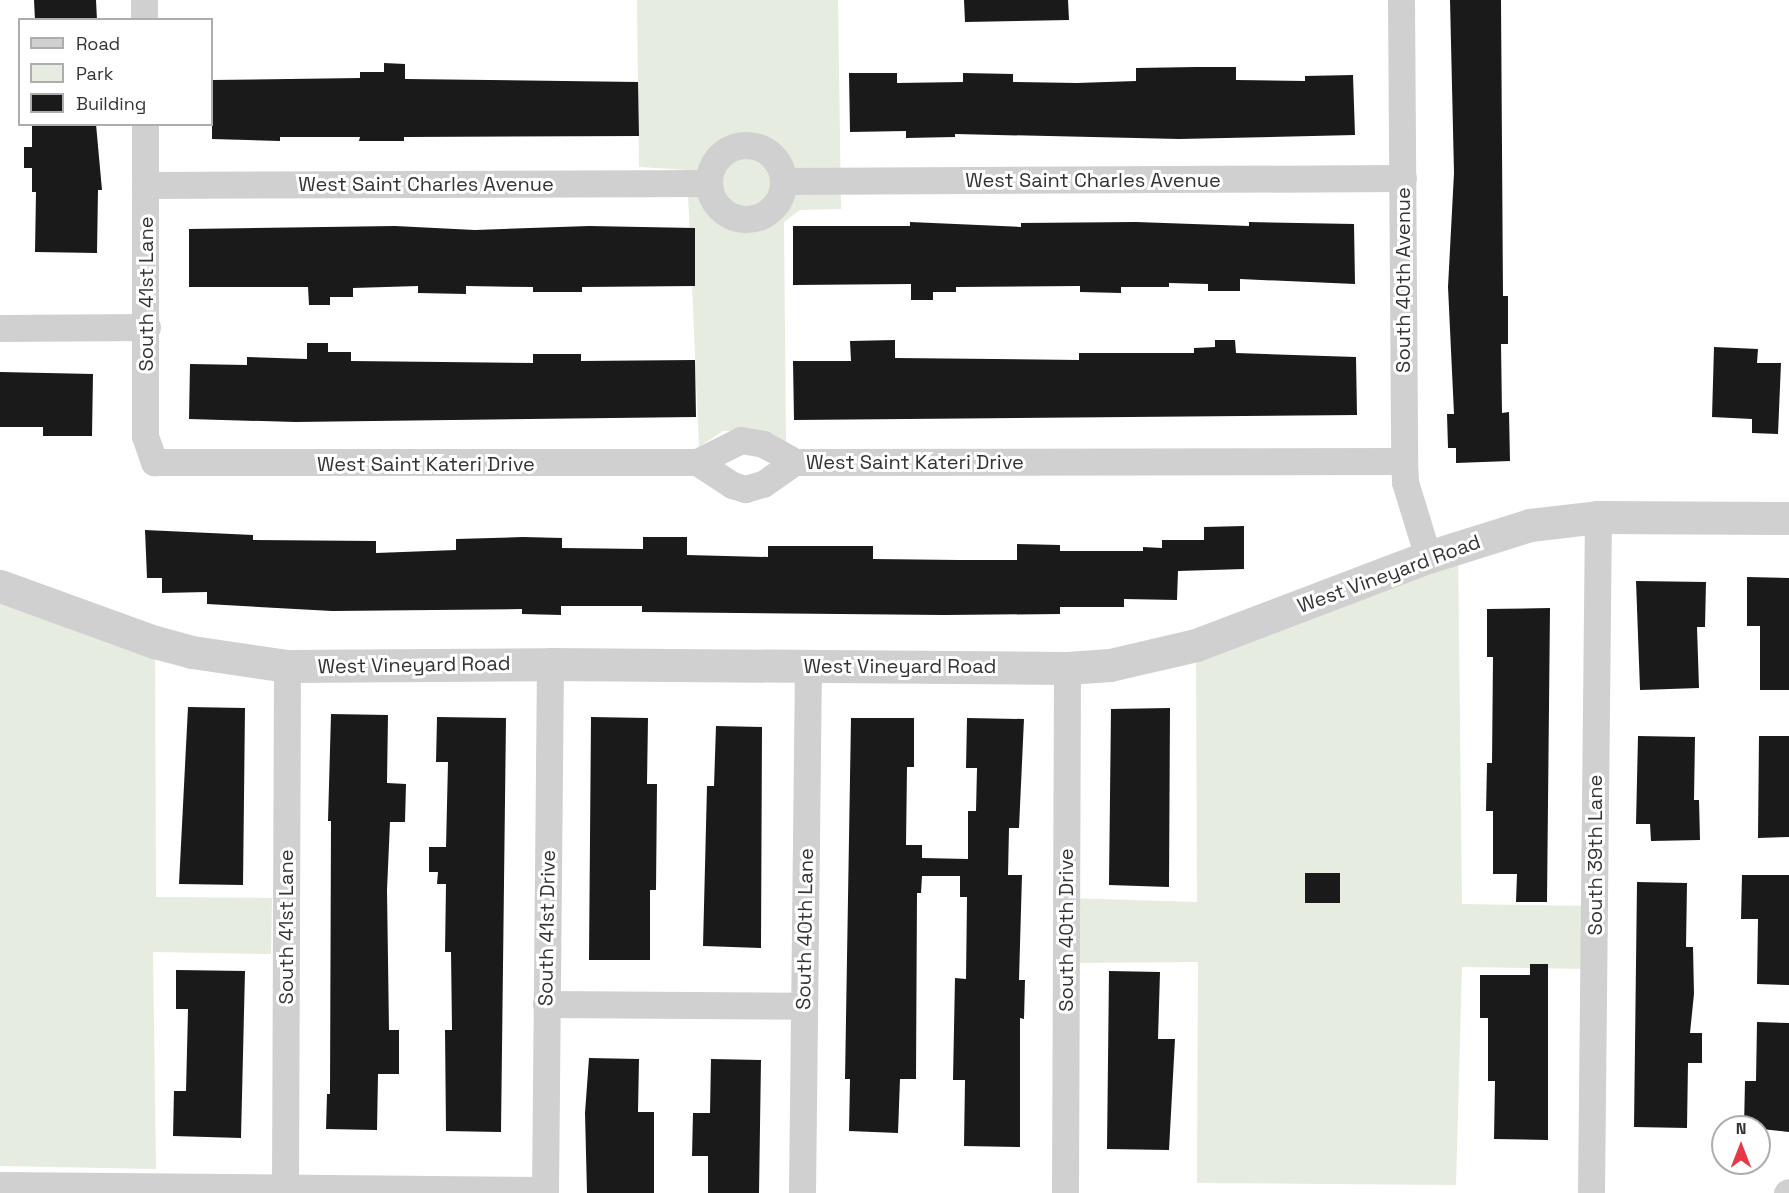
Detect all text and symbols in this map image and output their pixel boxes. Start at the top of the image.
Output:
legend [18,18,213,126]
text: Road [76,32,120,55]
text: Park [76,62,113,85]
text: Building [76,92,146,115]
street label: West Saint Charles Avenue [965,168,1221,192]
street label: West Saint Charles Avenue [298,172,554,196]
street label: South 40th Avenue [1391,187,1415,373]
street label: South 41st Lane [134,216,158,372]
street label: West Saint Kateri Drive [806,450,1024,474]
street label: West Saint Kateri Drive [317,452,535,476]
street label: West Vineyard Road [1294,530,1484,618]
street label: West Vineyard Road [317,651,511,679]
street label: West Vineyard Road [803,654,997,678]
street label: South 39th Lane [1583,775,1607,935]
street label: South 40th Lane [792,848,818,1010]
street label: South 40th Drive [1054,848,1078,1012]
street label: South 41st Lane [274,849,298,1005]
street label: South 41st Drive [534,850,560,1006]
north arrow [1711,1115,1771,1175]
text: N [1736,1118,1746,1139]

